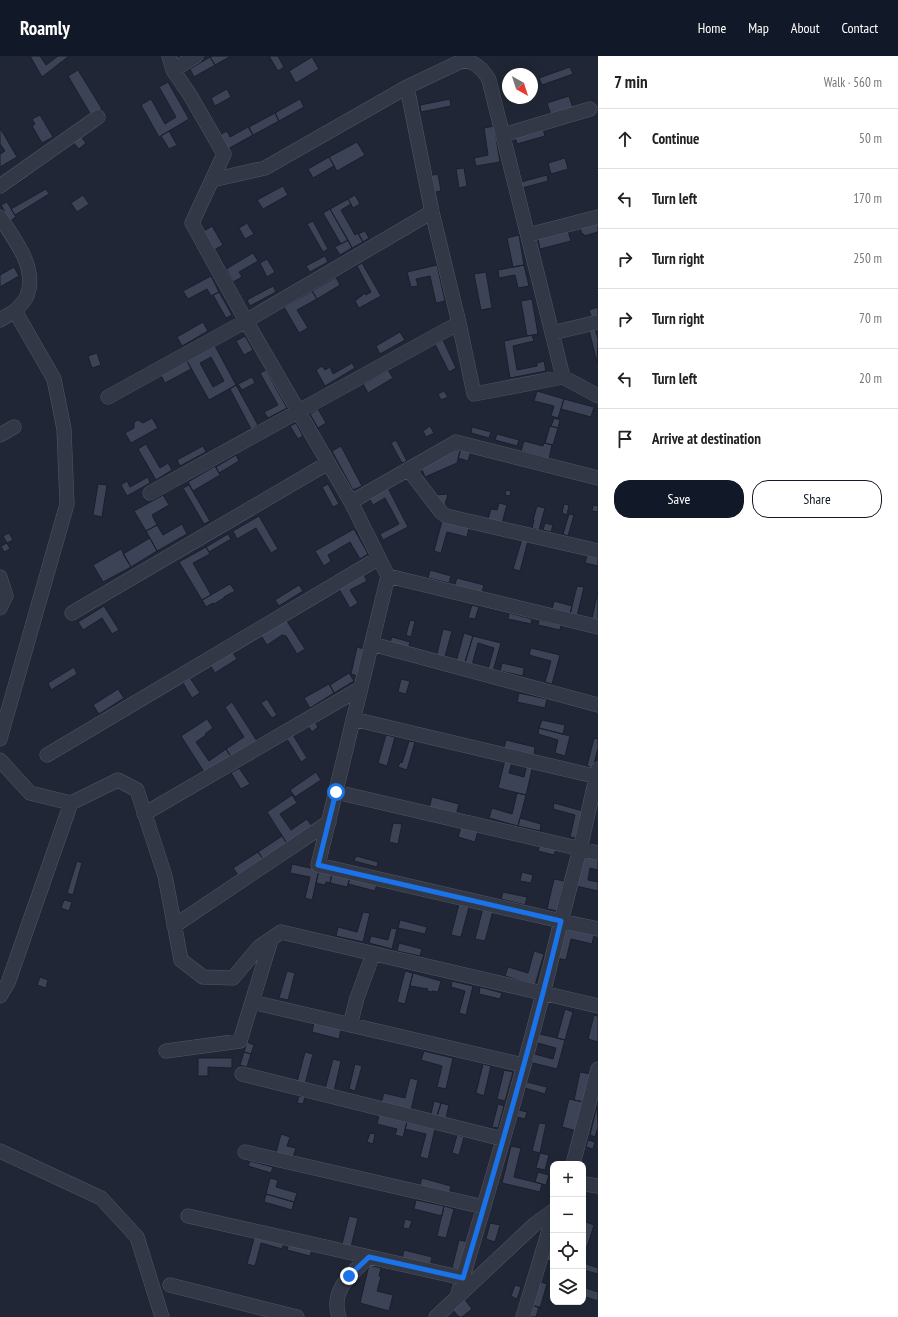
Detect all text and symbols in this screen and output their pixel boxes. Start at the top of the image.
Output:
text: Roamly [20,16,70,40]
text: Home [698,19,726,37]
text: Map [748,19,769,37]
text: About [791,19,820,37]
text: Contact [842,19,878,37]
north arrow [502,68,538,104]
text: 7 min [614,71,648,93]
text: Walk · 560 m [824,74,882,91]
icon: ahead [614,128,636,150]
text: Continue [652,129,699,148]
text: 50 m [859,130,882,147]
icon: left [614,188,636,210]
text: Turn left [652,189,697,208]
text: 170 m [853,190,882,207]
icon: right [614,248,636,270]
text: Turn right [652,249,704,268]
text: 250 m [853,250,882,267]
icon: right [614,308,636,330]
text: Turn right [652,309,704,328]
text: 70 m [859,310,882,327]
icon: left [614,368,636,390]
text: Turn left [652,369,697,388]
text: 20 m [859,370,882,387]
icon: arrive [614,428,636,450]
text: Arrive at destination [652,429,761,448]
button: Save [614,480,744,518]
button: Share [752,480,882,518]
route start [327,783,345,801]
map controls [550,1161,586,1305]
button: + [550,1161,586,1197]
button: − [550,1197,586,1233]
button: locate [550,1233,586,1269]
route end [340,1267,358,1285]
button: layers [550,1269,586,1305]

